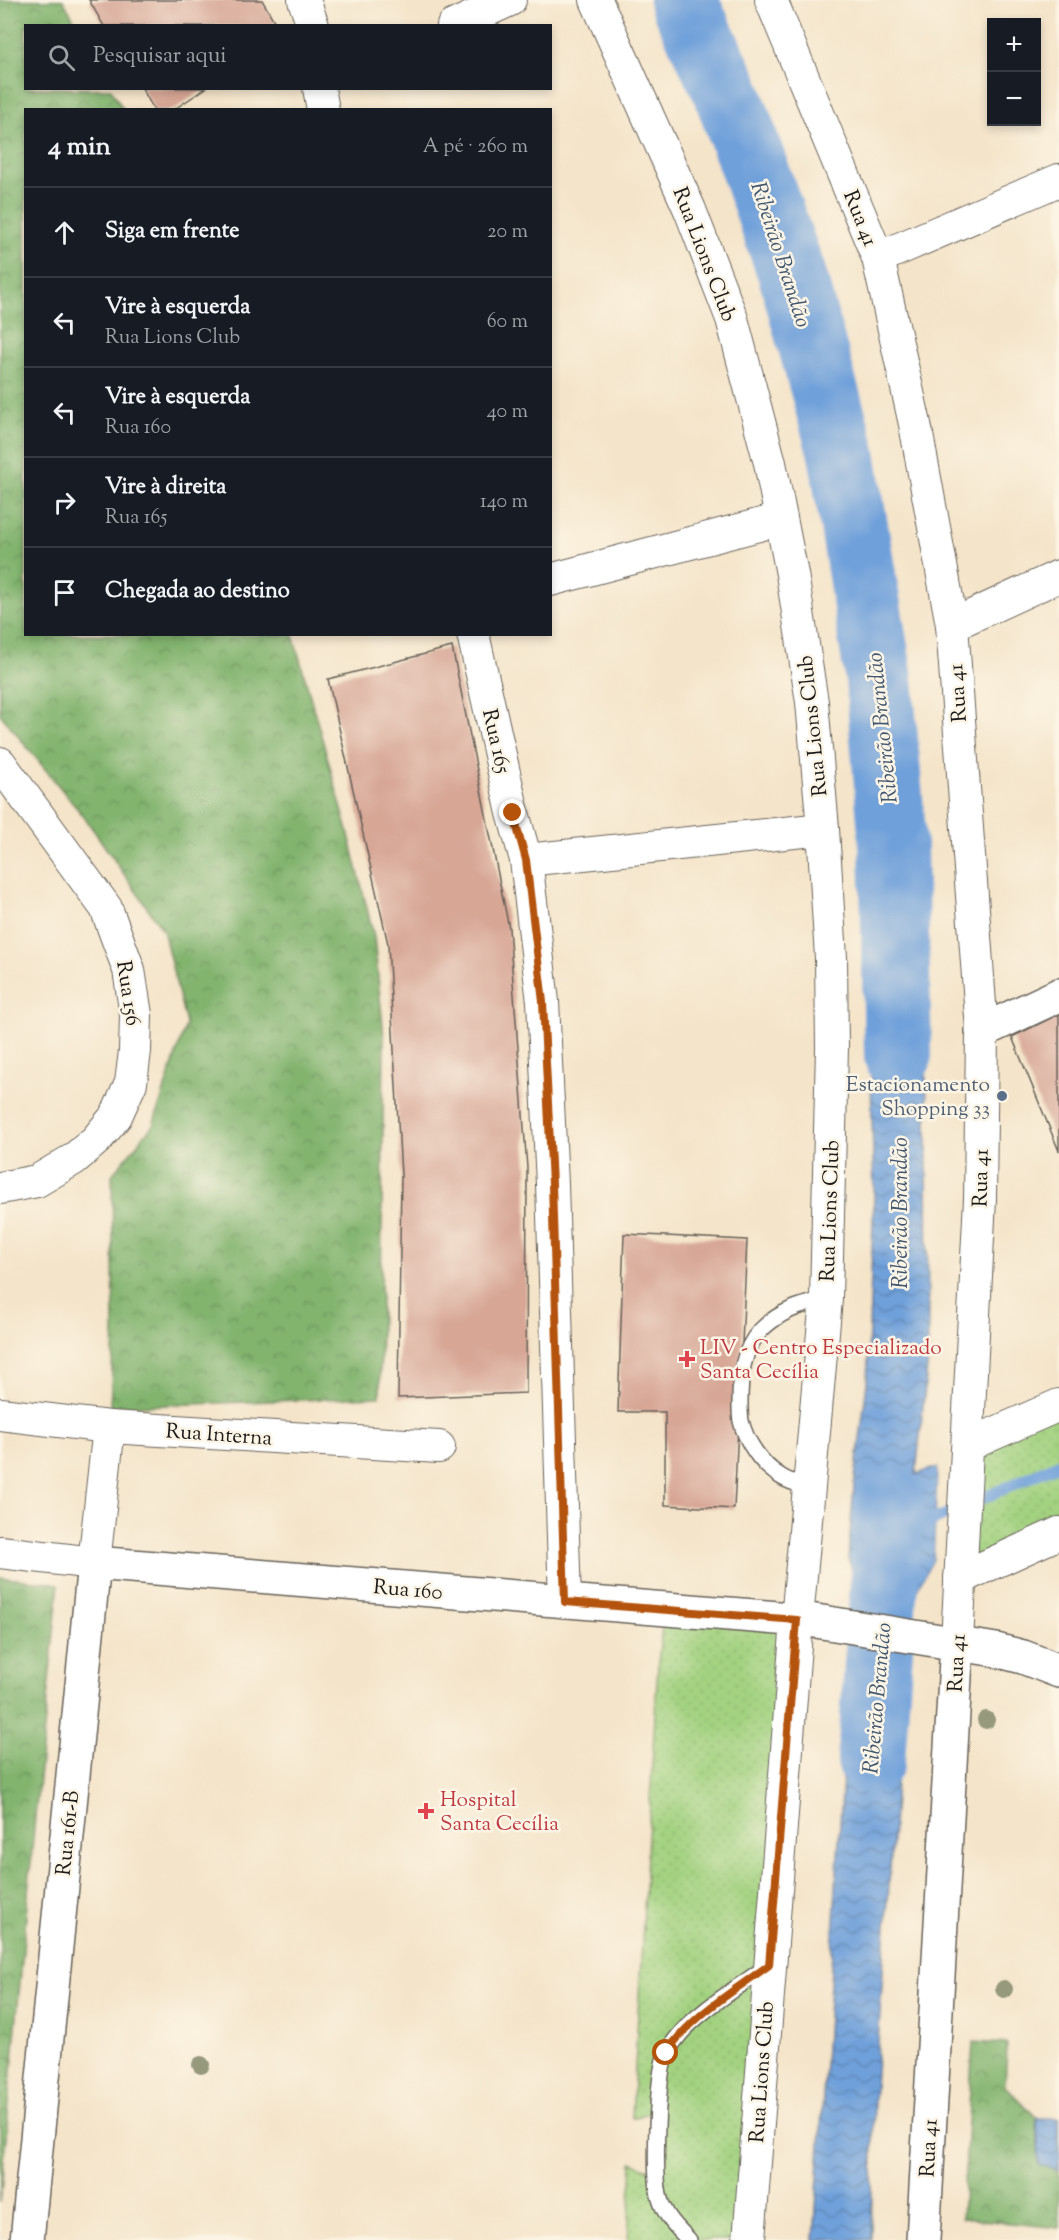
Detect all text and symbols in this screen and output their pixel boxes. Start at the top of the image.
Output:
map controls [987,18,1041,126]
button: + [987,18,1041,72]
search box [24,24,552,90]
icon: search [45,41,78,74]
text: Pesquisar aqui [93,41,227,73]
button: − [987,72,1041,126]
text: 4 min [48,129,111,166]
text: A pé · 260 m [423,133,528,162]
water label: Ribeirão Brandão [741,178,818,332]
street label: Rua Lions Club [664,183,743,326]
street label: Rua 41 [834,186,884,251]
icon: ahead [48,216,81,249]
text: Siga em frente [105,216,240,248]
text: 20 m [487,218,528,247]
text: Vire à esquerda [105,292,250,324]
icon: left [48,306,81,339]
text: 60 m [487,308,528,337]
text: Rua Lions Club [105,324,240,353]
text: Vire à esquerda [105,382,250,414]
icon: left [48,396,81,429]
text: 40 m [487,398,528,427]
text: Rua 160 [105,414,171,443]
text: Vire à direita [105,472,227,504]
icon: right [48,486,81,519]
text: 140 m [480,488,528,517]
text: Rua 165 [105,504,167,533]
icon: arrive [48,576,81,609]
text: Chegada ao destino [105,576,290,608]
water label: Ribeirão Brandão [860,651,908,805]
street label: Rua Lions Club [792,654,836,798]
street label: Rua 41 [942,663,976,723]
street label: Rua 165 [473,706,517,777]
route end [499,799,525,825]
street label: Rua 156 [107,959,147,1028]
place label: Estacionamento Shopping 33 [846,1071,990,1125]
marker: Estacionamento Shopping 33 [995,1089,1009,1103]
water label: Ribeirão Brandão [886,1137,918,1289]
street label: Rua Lions Club [814,1140,848,1282]
street label: Rua 41 [966,1149,998,1208]
place label: LIV - Centro Especializado Santa Cecília [700,1334,942,1388]
marker: LIV - Centro Especializado Santa Cecília [678,1350,696,1368]
street label: Rua Interna [165,1417,273,1455]
street label: Rua 160 [372,1573,444,1609]
water label: Ribeirão Brandão [856,1621,902,1775]
street label: Rua 41 [941,1633,975,1693]
place label: Hospital Santa Cecília [440,1786,559,1840]
street label: Rua 161-B [50,1789,88,1877]
marker: Hospital Santa Cecília [417,1802,435,1820]
street label: Rua Lions Club [743,2000,783,2144]
route start [652,2039,678,2065]
street label: Rua 41 [913,2118,947,2178]

